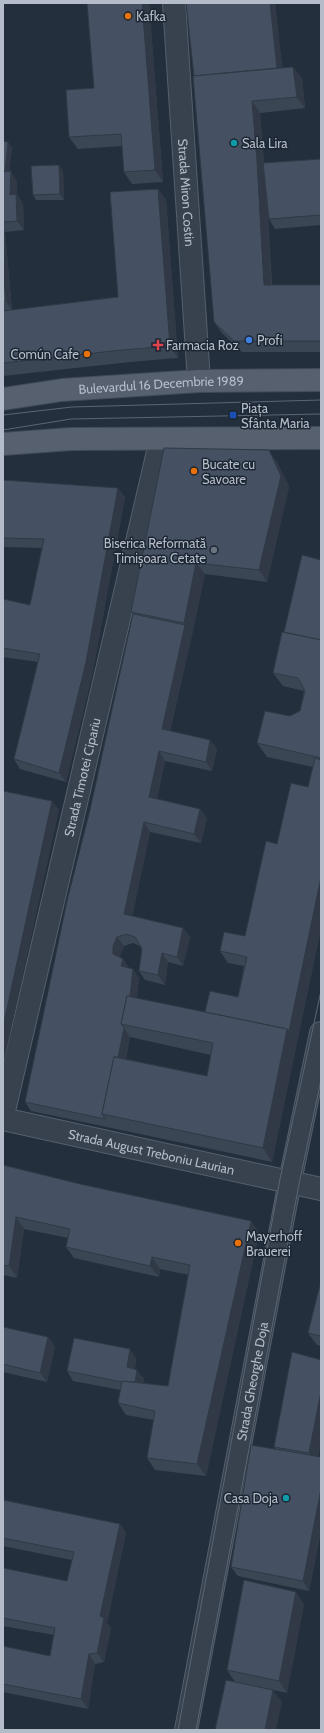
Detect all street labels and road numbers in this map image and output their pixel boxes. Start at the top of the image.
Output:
street label: Strada Miron Costin [175,138,198,247]
street label: Bulevardul 16 Decembrie 1989 [78,373,244,397]
street label: Strada Timotei Cipariu [60,716,104,838]
street label: Strada August Treboniu Laurian [67,1126,236,1178]
street label: Strada Gheorghe Doja [233,1320,271,1442]

